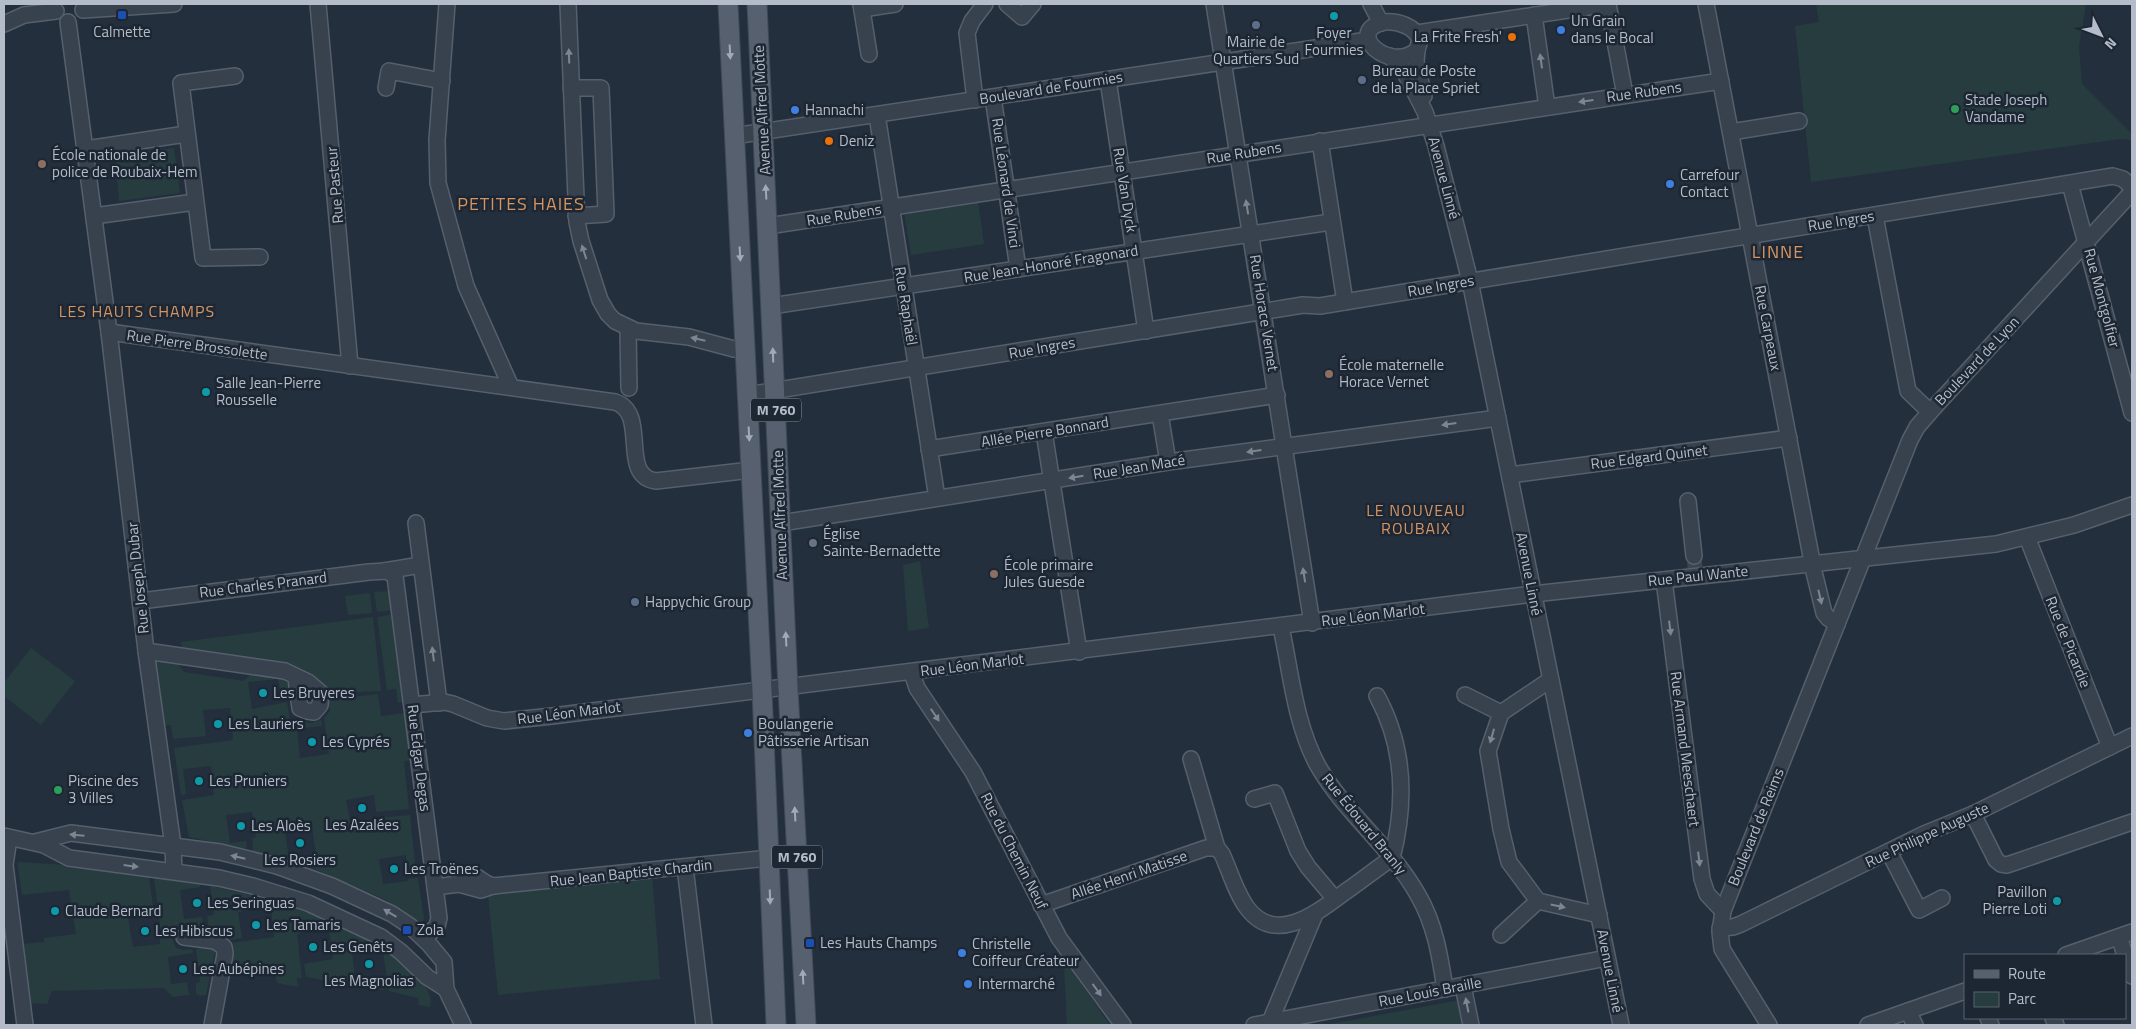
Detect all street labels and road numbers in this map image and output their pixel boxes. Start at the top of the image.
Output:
street label: Avenue Alfred Motte [747,45,776,176]
street label: Boulevard de Fourmies [978,65,1124,110]
street label: Rue Rubens [1605,75,1683,108]
street label: Rue Léonard de Vinci [986,116,1027,249]
street label: Avenue Linné [1422,134,1467,222]
street label: Rue Rubens [1205,135,1283,170]
street label: Rue Pasteur [320,146,349,225]
street label: Rue Van Dyck [1107,146,1144,234]
street label: Rue Rubens [805,197,883,232]
street label: Rue Ingres [1806,204,1876,237]
street label: Rue Jean-Honoré Fragonard [962,238,1140,289]
street label: Rue Montgolfier [2078,246,2127,350]
street label: Rue Horace Vernet [1244,253,1285,374]
street label: Rue Raphaël [889,265,924,347]
street label: Rue Ingres [1406,268,1476,303]
street label: Rue Carpeaux [1749,283,1788,373]
street label: Boulevard de Lyon [1929,311,2024,411]
street label: Rue Pierre Brossolette [125,323,269,366]
street label: Rue Ingres [1007,330,1077,365]
road number: M 760 [751,398,801,422]
street label: Allée Pierre Bonnard [979,410,1110,453]
street label: Rue Edgard Quinet [1589,438,1709,475]
street label: Rue Jean Macé [1091,448,1187,485]
street label: Avenue Alfred Motte [766,450,793,580]
street label: Rue Joseph Dubar [120,521,155,635]
street label: Avenue Linné [1510,530,1549,618]
street label: Rue Paul Wante [1647,559,1749,592]
street label: Rue Charles Pranard [198,565,328,604]
street label: Rue de Picardie [2040,593,2097,691]
street label: Rue Léon Marlot [1320,597,1427,632]
street label: Rue Léon Marlot [919,647,1026,682]
street label: Rue Armand Meeschaert [1665,670,1707,829]
street label: Rue Léon Marlot [516,695,623,730]
street label: Rue Edgar Degas [402,703,437,813]
street label: Boulevard de Reims [1721,764,1790,889]
street label: Rue Édouard Branly [1316,768,1412,879]
street label: Rue du Chemin Neuf [975,788,1054,913]
street label: Rue Philippe Auguste [1861,796,1992,873]
street label: Allée Henri Matisse [1067,844,1190,905]
road number: M 760 [772,846,822,869]
street label: Rue Jean Baptiste Chardin [549,853,713,892]
street label: Avenue Linné [1591,927,1630,1015]
street label: Rue Louis Braille [1377,970,1483,1013]

